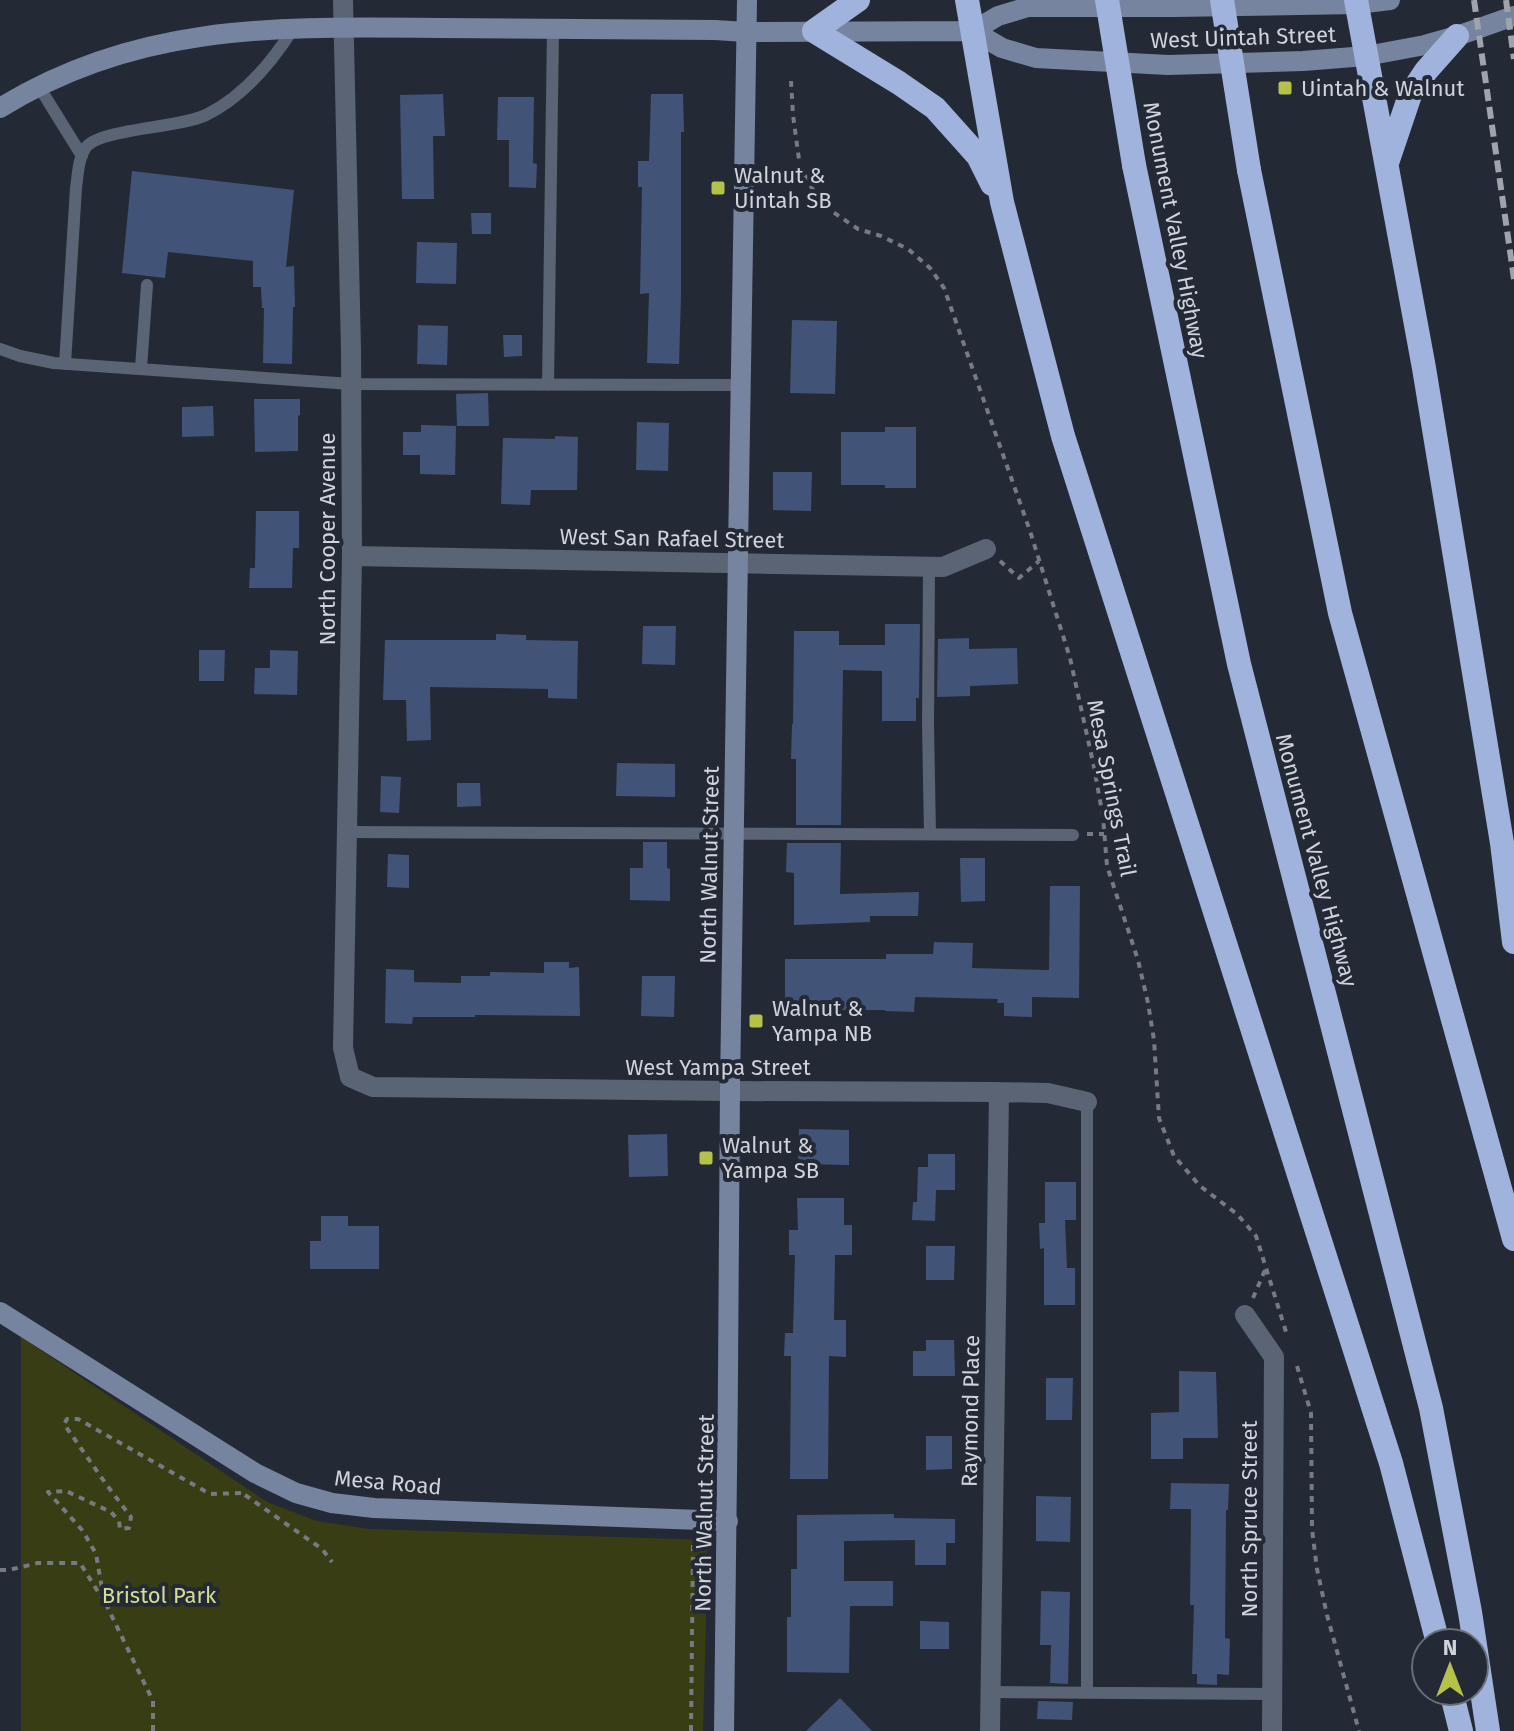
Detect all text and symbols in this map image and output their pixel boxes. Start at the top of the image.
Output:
street label: West Uintah Street [1150,21,1336,54]
place label: Uintah & Walnut [1301,75,1464,102]
marker: Uintah & Walnut [1276,79,1294,97]
street label: Monument Valley Highway [1137,99,1214,361]
place label: Walnut & Uintah SB [734,162,832,214]
marker: Walnut & Uintah SB [709,179,727,197]
street label: North Cooper Avenue [314,432,341,646]
street label: West San Rafael Street [559,523,785,554]
street label: Mesa Springs Trail [1081,697,1142,879]
street label: Monument Valley Highway [1270,731,1363,990]
street label: North Walnut Street [694,766,725,964]
place label: Walnut & Yampa NB [772,995,872,1047]
marker: Walnut & Yampa NB [747,1012,765,1030]
street label: West Yampa Street [625,1054,811,1081]
place label: Walnut & Yampa SB [722,1132,819,1184]
marker: Walnut & Yampa SB [697,1149,715,1167]
street label: Raymond Place [956,1335,985,1487]
street label: North Walnut Street [689,1414,720,1612]
street label: North Spruce Street [1236,1420,1263,1617]
street label: Mesa Road [333,1464,443,1501]
park label: Bristol Park [102,1582,217,1609]
north arrow [1410,1627,1490,1707]
text: N [1443,1634,1457,1661]

